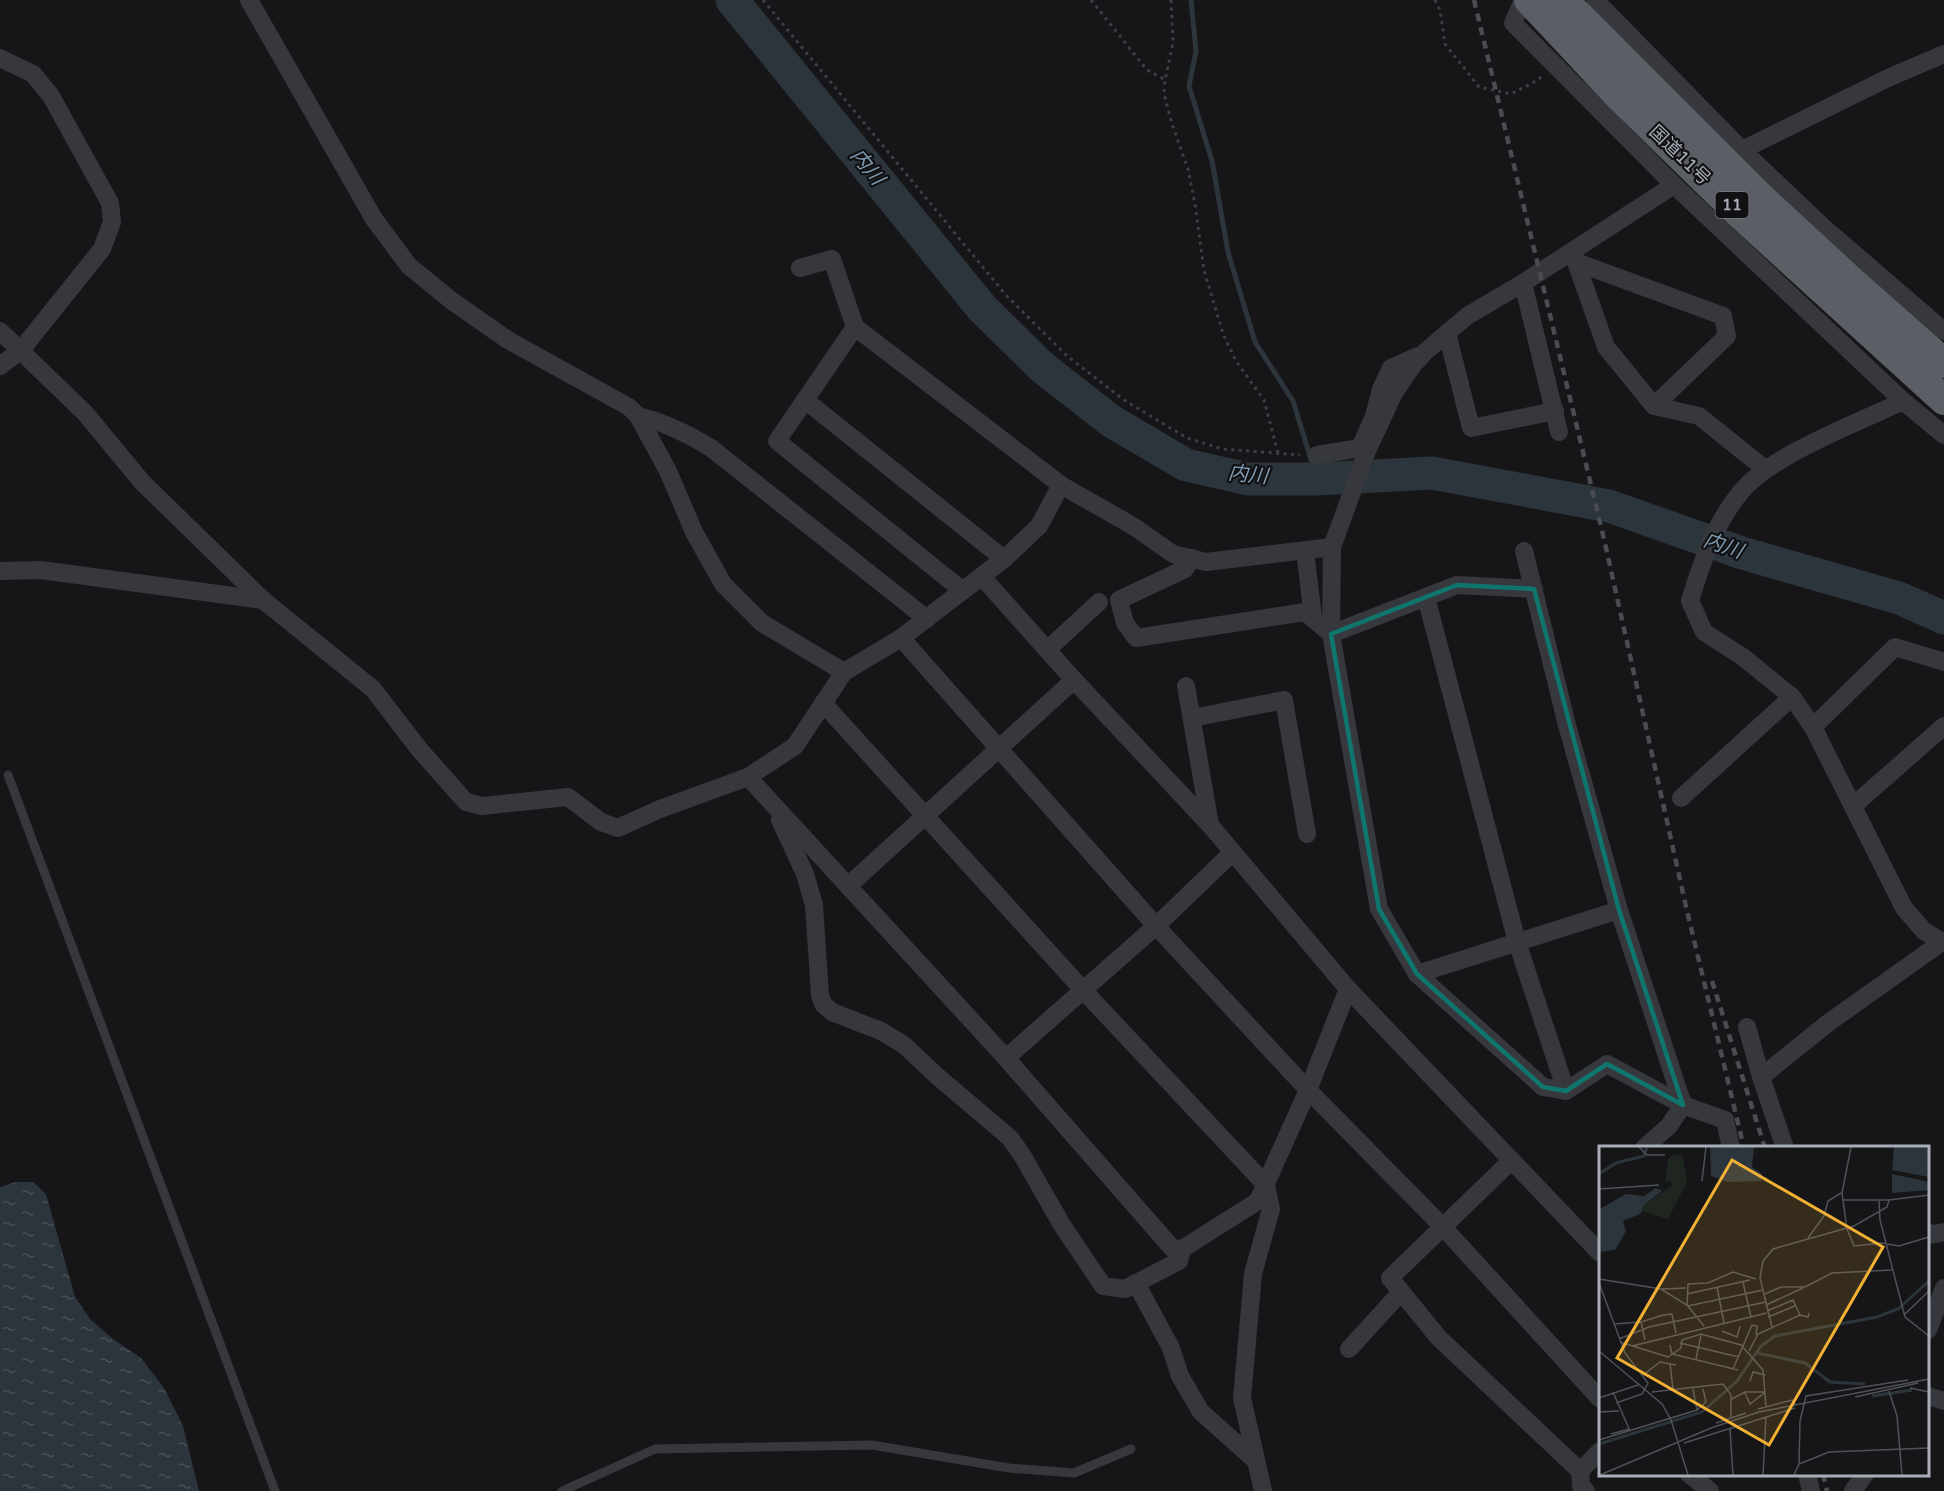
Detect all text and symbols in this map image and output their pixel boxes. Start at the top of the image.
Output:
street label: 国道11号 [1645,120,1715,190]
water label: 内川 [845,144,890,192]
road number: 11 [1716,192,1748,218]
water label: 内川 [1227,461,1271,489]
water label: 内川 [1700,528,1748,565]
inset map [1599,1146,1929,1476]

